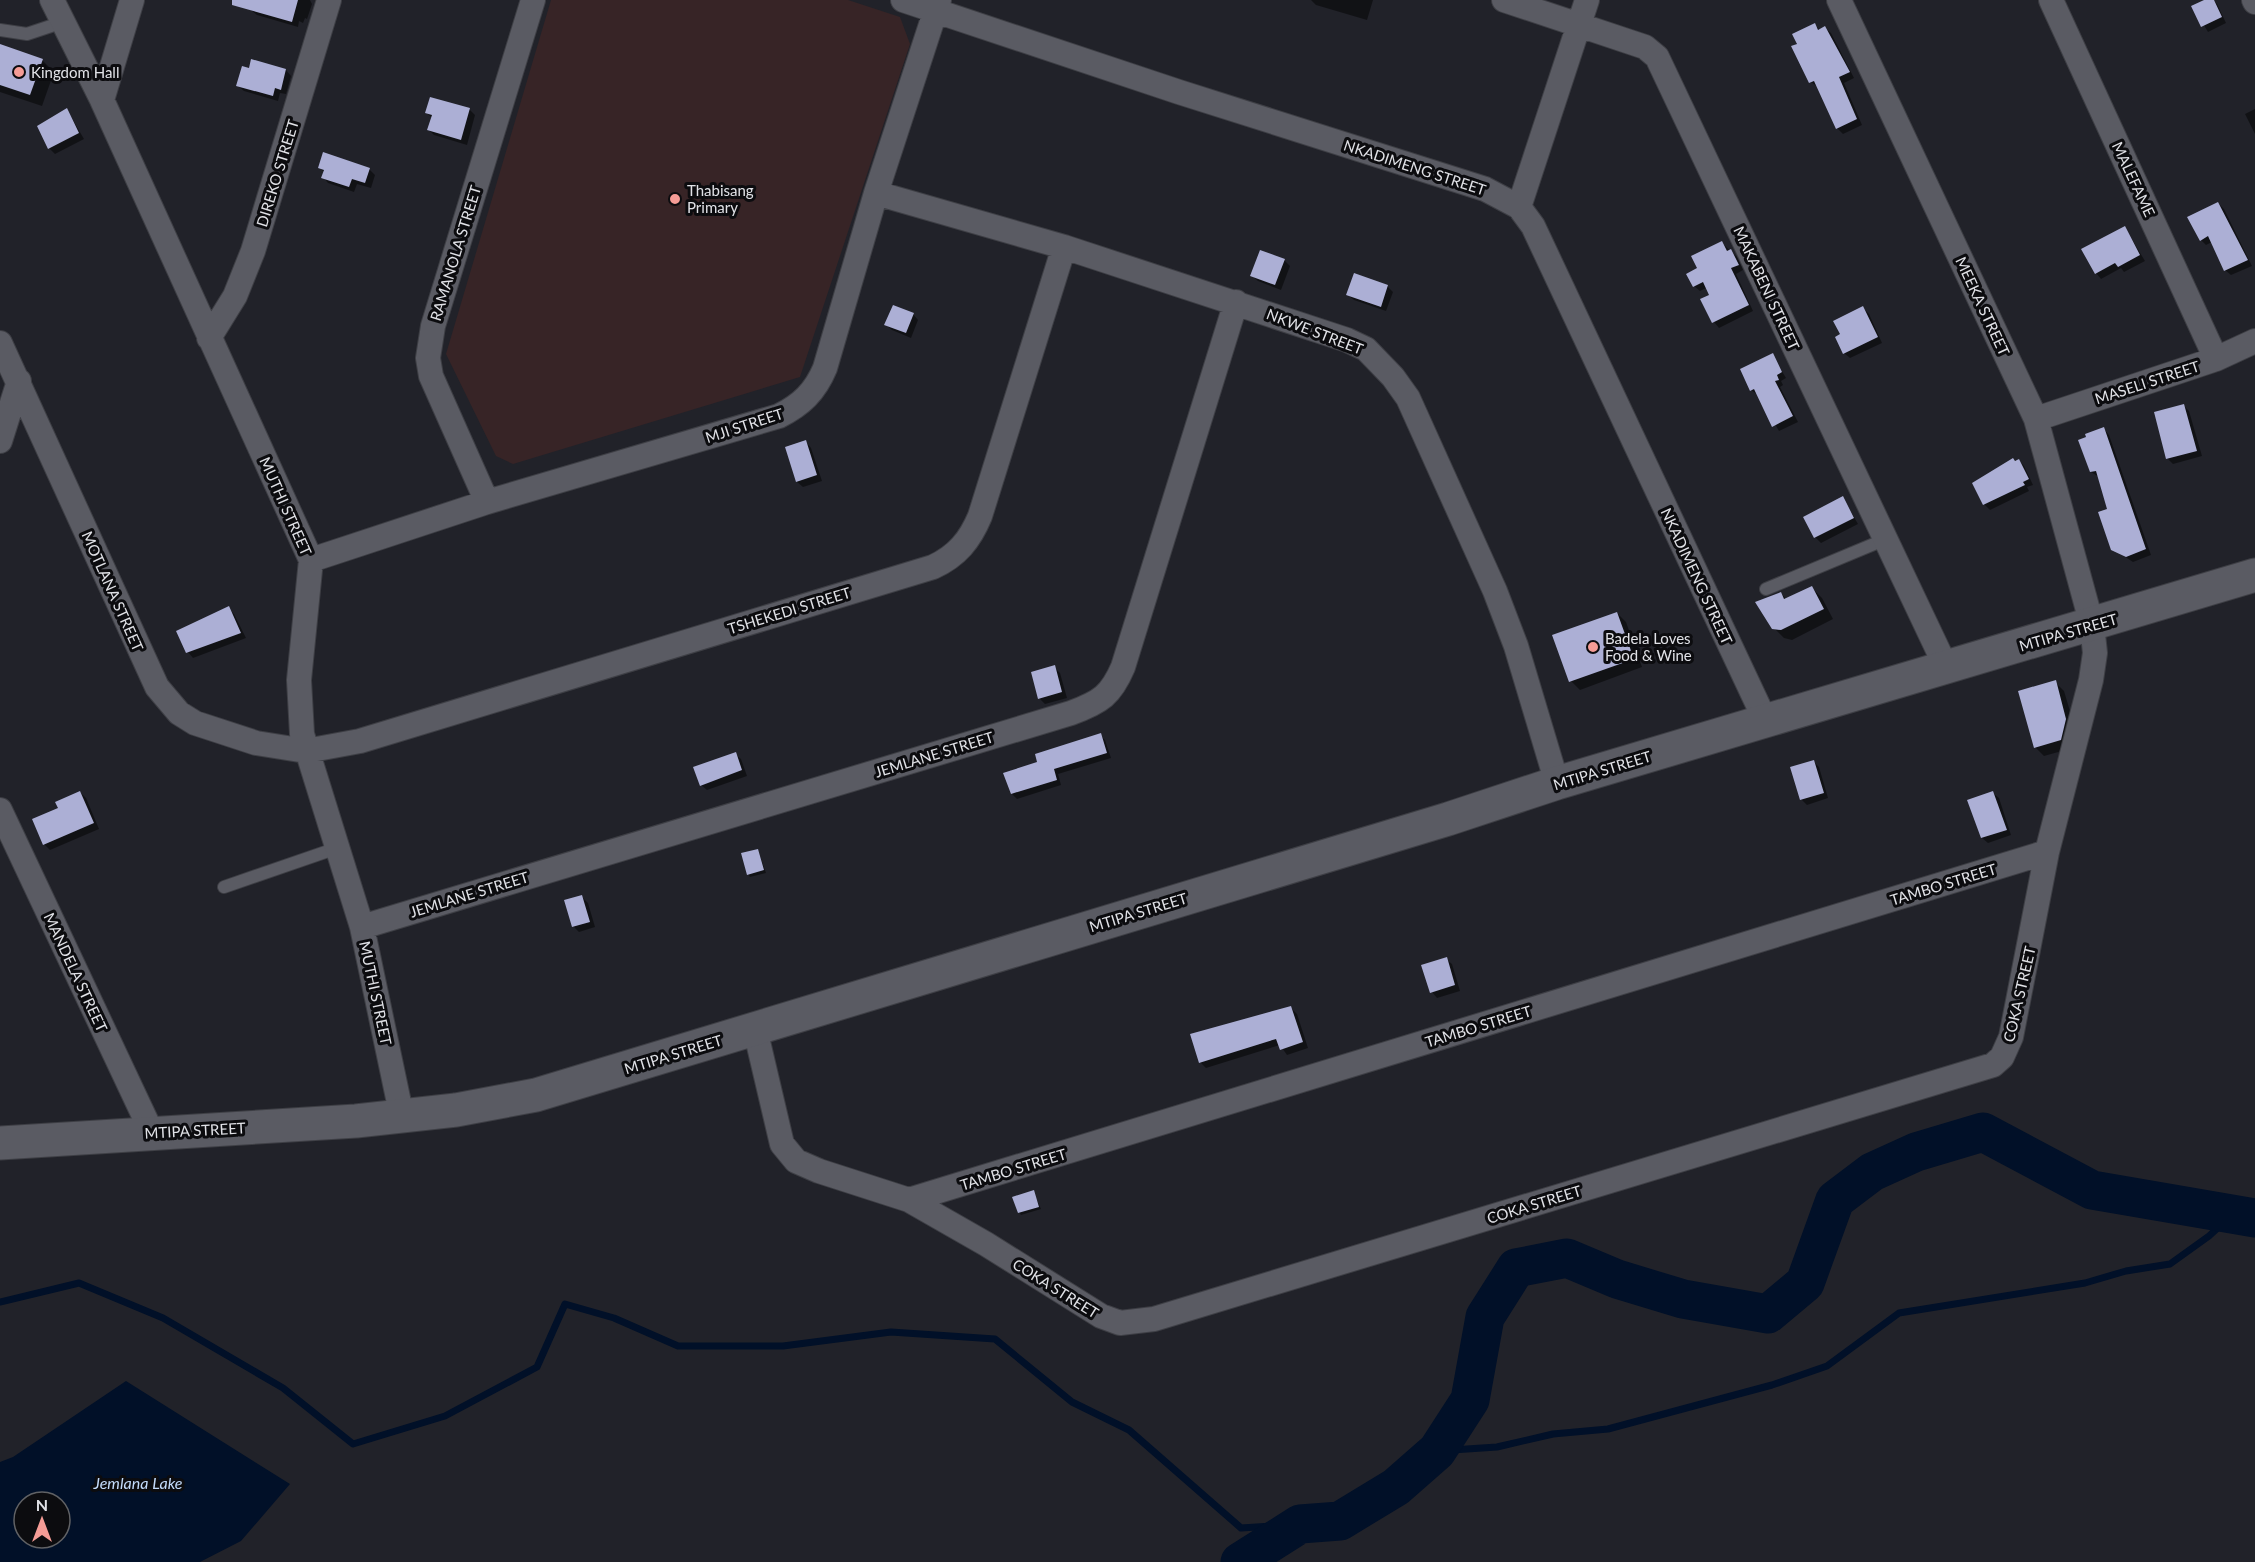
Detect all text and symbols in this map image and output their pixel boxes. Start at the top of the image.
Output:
place label: Kingdom Hall [31,63,119,81]
marker: Kingdom Hall [12,65,26,79]
street label: DIREKO STREET [252,117,302,229]
street label: NKADIMENG STREET [1342,135,1489,199]
street label: MALEFAME [2109,139,2159,219]
place label: Thabisang Primary [687,181,754,216]
street label: RAMANOLA STREET [426,183,484,323]
marker: Thabisang Primary [668,192,682,206]
street label: MAKABENI STREET [1730,223,1804,353]
street label: MEEKA STREET [1952,254,2014,359]
street label: NKWE STREET [1264,304,1366,358]
street label: MASELI STREET [2092,357,2202,407]
street label: MJI STREET [703,404,785,446]
street label: MUTHI STREET [256,454,316,558]
street label: NKADIMENG STREET [1657,505,1737,647]
street label: MOTLANA STREET [78,528,148,654]
street label: TSHEKEDI STREET [725,583,853,637]
street label: MTIPA STREET [2017,609,2119,655]
place label: Badela Loves Food & Wine [1605,629,1692,664]
marker: Badela Loves Food & Wine [1586,640,1600,654]
street label: JEMLANE STREET [872,727,996,781]
street label: MTIPA STREET [1551,747,1653,793]
street label: TAMBO STREET [1888,859,1998,909]
street label: JEMLANE STREET [407,867,531,921]
street label: MTIPA STREET [1087,889,1189,935]
street label: MANDELA STREET [41,910,112,1035]
street label: MUTHI STREET [356,939,396,1047]
street label: COKA STREET [1999,944,2039,1044]
street label: TAMBO STREET [1423,1001,1533,1051]
street label: MTIPA STREET [622,1031,724,1077]
street label: MTIPA STREET [144,1118,246,1142]
street label: TAMBO STREET [958,1144,1068,1194]
street label: COKA STREET [1485,1181,1584,1227]
street label: COKA STREET [1010,1254,1102,1322]
water label: Jemlana Lake [93,1473,183,1492]
north arrow [12,1490,72,1550]
text: N [36,1495,48,1514]

